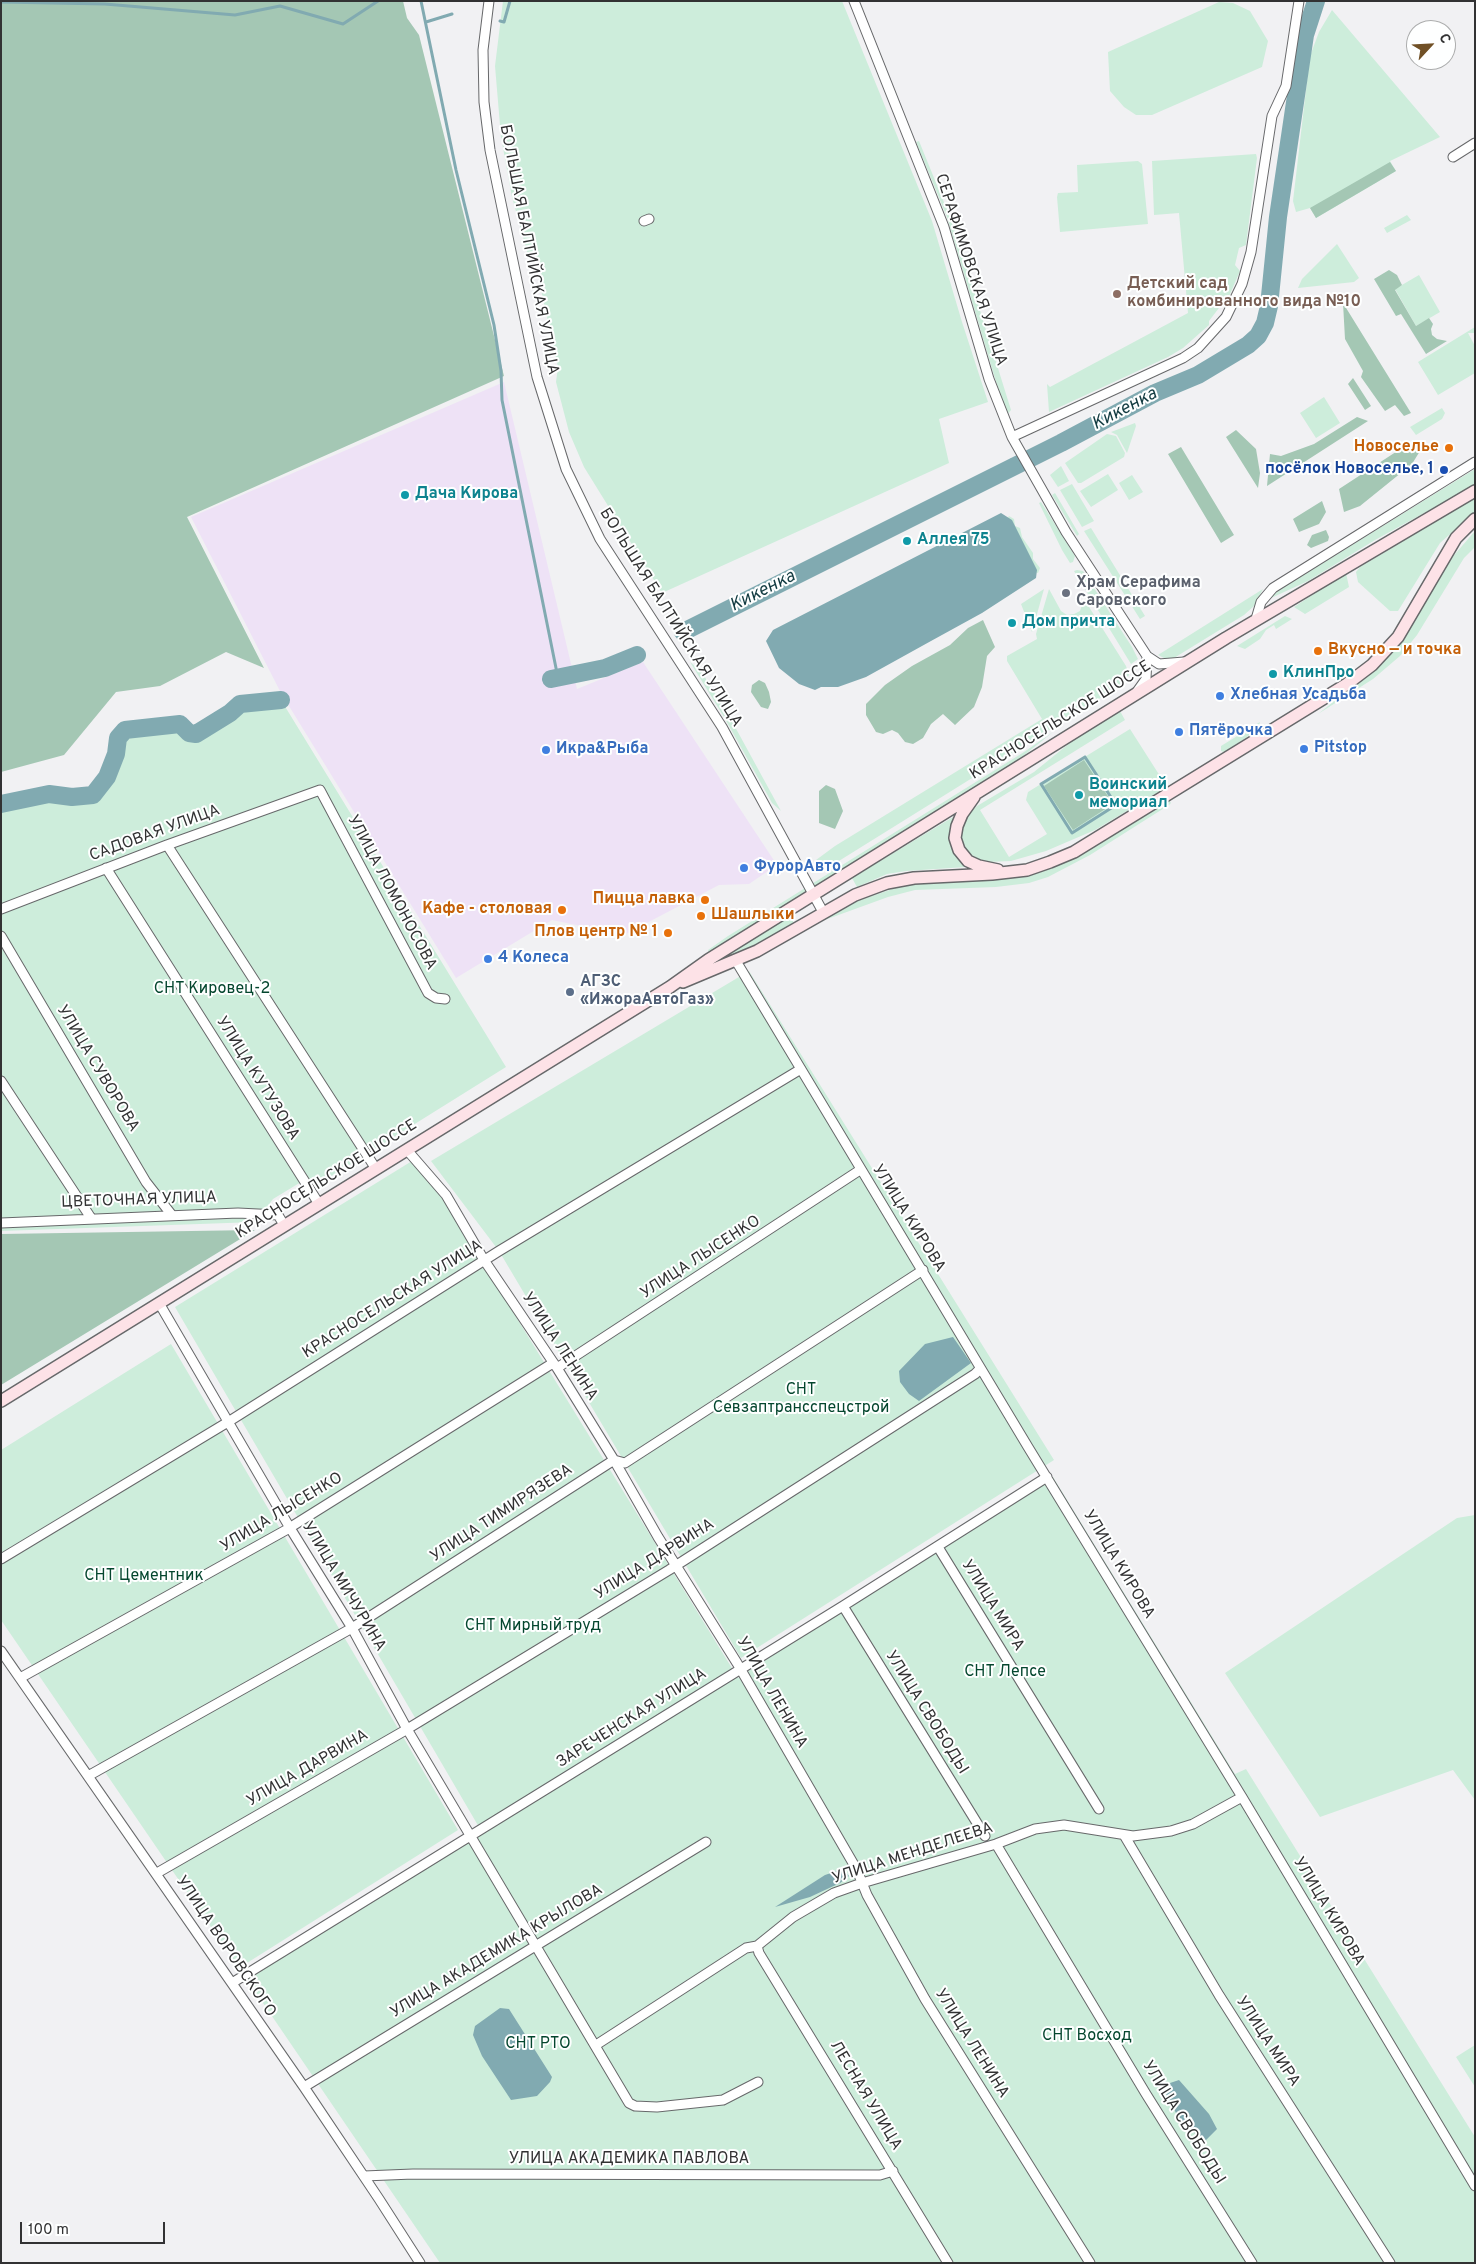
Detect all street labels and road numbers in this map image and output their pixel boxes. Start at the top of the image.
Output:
street label: БОЛЬШАЯ БАЛТИЙСКАЯ УЛИЦА [494,123,562,377]
street label: СЕРАФИМОВСКАЯ УЛИЦА [930,172,1010,368]
street label: БОЛЬШАЯ БАЛТИЙСКАЯ УЛИЦА [594,505,746,731]
street label: КРАСНОСЕЛЬСКОЕ ШОССЕ [967,657,1155,785]
street label: САДОВАЯ УЛИЦА [87,801,223,867]
street label: УЛИЦА ЛОМОНОСОВА [342,812,440,974]
street label: УЛИЦА СУВОРОВА [52,1002,142,1136]
street label: УЛИЦА КУТУЗОВА [211,1014,303,1144]
street label: КРАСНОСЕЛЬСКОЕ ШОССЕ [233,1116,421,1244]
street label: УЛИЦА КИРОВА [867,1162,949,1276]
street label: ЦВЕТОЧНАЯ УЛИЦА [61,1189,217,1213]
street label: УЛИЦА ЛЫСЕНКО [638,1212,764,1304]
street label: КРАСНОСЕЛЬСКАЯ УЛИЦА [299,1237,487,1363]
street label: УЛИЦА ЛЕНИНА [517,1289,601,1405]
street label: УЛИЦА ТИМИРЯЗЕВА [427,1461,577,1567]
street label: УЛИЦА ЛЫСЕНКО [218,1469,346,1557]
street label: УЛИЦА КИРОВА [1078,1507,1158,1623]
street label: УЛИЦА ДАРВИНА [592,1515,718,1605]
street label: УЛИЦА МИЧУРИНА [297,1519,389,1655]
street label: УЛИЦА МИРА [956,1557,1028,1655]
street label: УЛИЦА ЛЕНИНА [731,1634,811,1752]
street label: УЛИЦА СВОБОДЫ [880,1648,972,1778]
street label: ЗАРЕЧЕНСКАЯ УЛИЦА [553,1665,711,1773]
street label: УЛИЦА ДАРВИНА [244,1726,372,1812]
street label: УЛИЦА МЕНДЕЛЕЕВА [830,1819,996,1889]
street label: УЛИЦА КИРОВА [1288,1854,1368,1970]
street label: УЛИЦА ВОРОВСКОГО [171,1873,279,2021]
street label: УЛИЦА АКАДЕМИКА КРЫЛОВА [387,1881,607,2023]
street label: УЛИЦА ЛЕНИНА [930,1986,1012,2102]
street label: УЛИЦА МИРА [1231,1993,1303,2091]
street label: ЛЕСНАЯ УЛИЦА [825,2038,905,2154]
street label: УЛИЦА СВОБОДЫ [1137,2058,1229,2188]
street label: УЛИЦА АКАДЕМИКА ПАВЛОВА [509,2150,749,2170]

